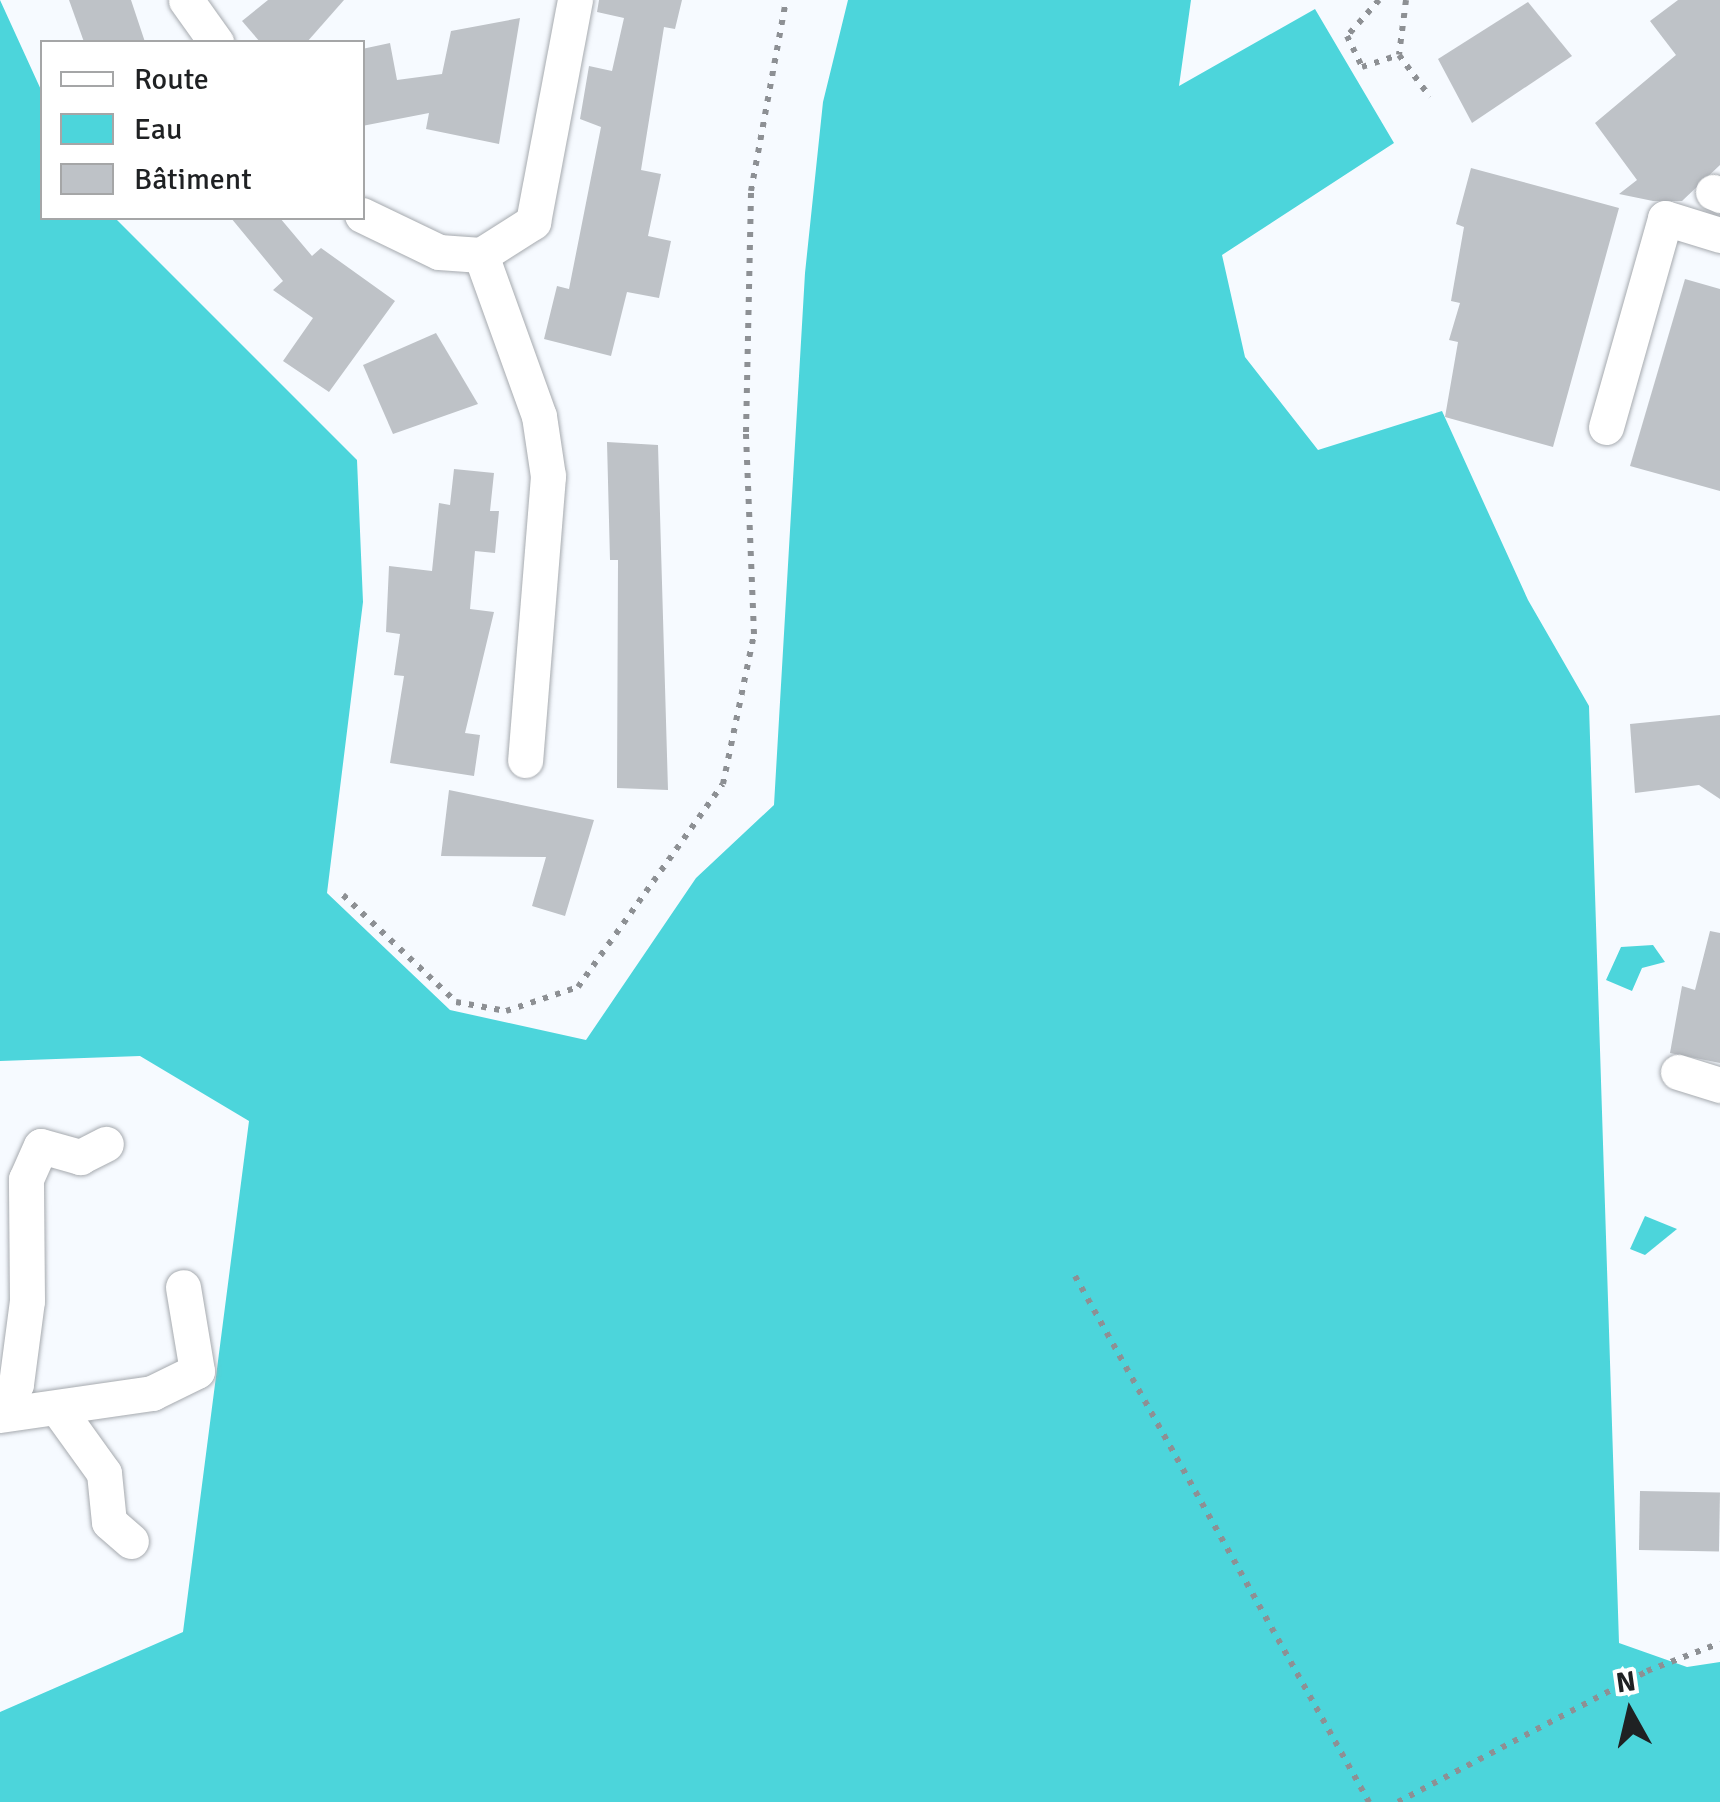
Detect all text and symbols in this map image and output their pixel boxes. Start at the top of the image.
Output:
legend [40,40,365,220]
text: Route [134,61,209,98]
text: Eau [134,111,182,148]
text: Bâtiment [134,161,252,198]
north arrow [1580,1662,1680,1762]
text: N [1614,1664,1638,1700]

